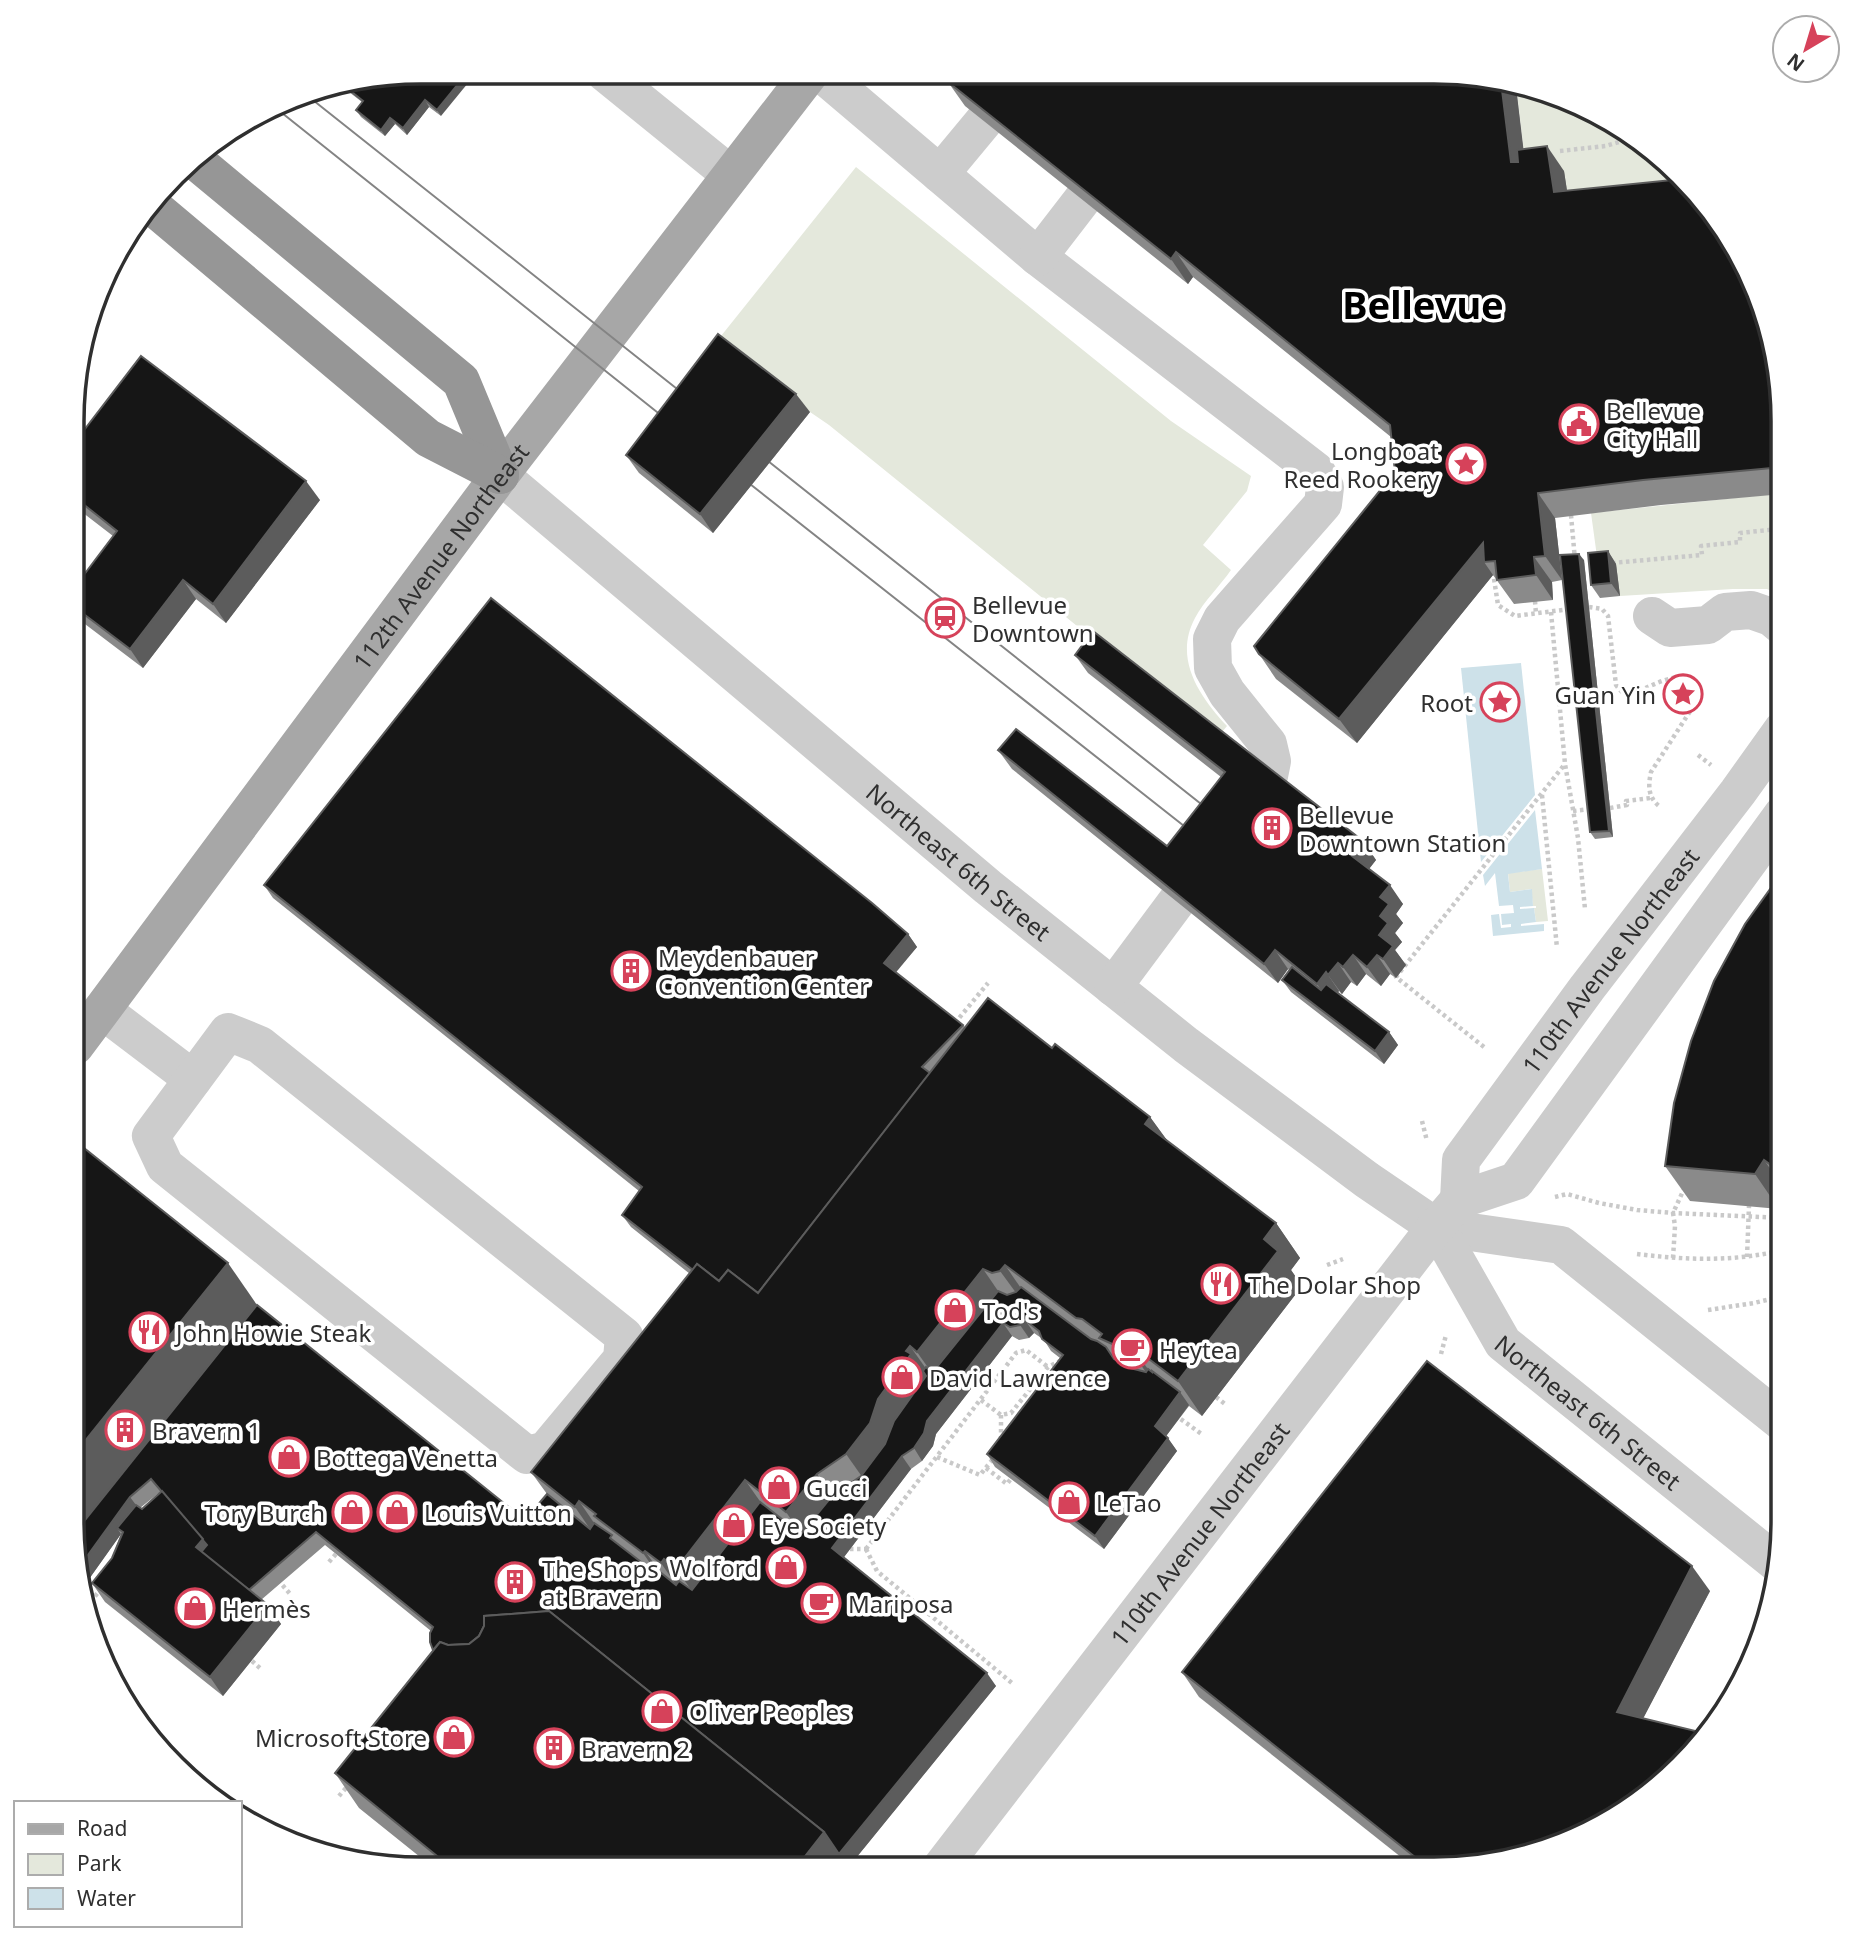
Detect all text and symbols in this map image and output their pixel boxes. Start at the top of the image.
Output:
north arrow [1771,14,1841,84]
text: N [1781,47,1810,77]
district label: Bellevue [1342,278,1504,330]
place label: Bellevue City Hall [1606,394,1701,455]
public building icon: Bellevue City Hall [1558,403,1600,445]
place label: Longboat Reed Rookery [1284,434,1440,495]
street label: 112th Avenue Northeast [344,436,536,676]
place icon: Longboat Reed Rookery [1445,443,1487,485]
place label: Bellevue Downtown [972,588,1094,649]
station icon: Bellevue Downtown [924,597,966,639]
place icon: Guan Yin [1662,673,1704,715]
place label: Guan Yin [1555,678,1656,711]
place icon: Root [1479,681,1521,723]
place label: Root [1420,686,1473,719]
street label: Northeast 6th Street [860,775,1058,948]
place label: Bellevue Downtown Station [1299,798,1506,859]
building icon: Bellevue Downtown Station [1251,807,1293,849]
street label: 110th Avenue Northeast [1514,840,1706,1080]
place label: Meydenbauer Convention Center [658,941,869,1002]
building icon: Meydenbauer Convention Center [610,950,652,992]
restaurant icon: The Dolar Shop [1200,1263,1242,1305]
place label: The Dolar Shop [1248,1268,1421,1301]
shop icon: Tod's [934,1289,976,1331]
place label: Tod's [982,1294,1039,1327]
restaurant icon: John Howie Steak [128,1311,170,1353]
place label: John Howie Steak [174,1316,371,1349]
street label: Northeast 6th Street [1488,1327,1689,1497]
cafe icon: Heytea [1111,1328,1153,1370]
place label: Heytea [1159,1333,1238,1366]
shop icon: David Lawrence [881,1356,923,1398]
place label: David Lawrence [929,1361,1107,1394]
building icon: Bravern 1 [104,1409,146,1451]
place label: Bravern 1 [152,1414,261,1447]
street label: 110th Avenue Northeast [1102,1414,1296,1652]
shop icon: Bottega Venetta [268,1436,310,1478]
place label: Bottega Venetta [316,1441,498,1474]
shop icon: Gucci [758,1466,800,1508]
place label: Gucci [806,1471,868,1504]
shop icon: LeTao [1048,1481,1090,1523]
place label: LeTao [1096,1486,1162,1519]
shop icon: Tory Burch [331,1491,373,1533]
shop icon: Louis Vuitton [376,1491,418,1533]
place label: Tory Burch [204,1496,325,1529]
place label: Louis Vuitton [424,1496,572,1529]
shop icon: Eye Society [713,1504,755,1546]
place label: Eye Society [761,1509,887,1542]
shop icon: Wolford [765,1546,807,1588]
place label: Wolford [669,1551,759,1584]
place label: The Shops at Bravern [542,1552,659,1613]
building icon: The Shops at Bravern [494,1561,536,1603]
cafe icon: Mariposa [800,1582,842,1624]
shop icon: Hermès [174,1587,216,1629]
place label: Mariposa [848,1587,954,1620]
place label: Hermès [222,1592,311,1625]
shop icon: Oliver Peoples [641,1690,683,1732]
place label: Oliver Peoples [689,1695,851,1728]
shop icon: Microsoft Store [433,1716,475,1758]
place label: Microsoft Store [255,1721,427,1754]
building icon: Bravern 2 [533,1727,575,1769]
place label: Bravern 2 [581,1732,690,1765]
legend [14,1801,242,1927]
text: Road [77,1814,127,1842]
text: Park [77,1849,122,1877]
text: Water [77,1884,136,1912]

